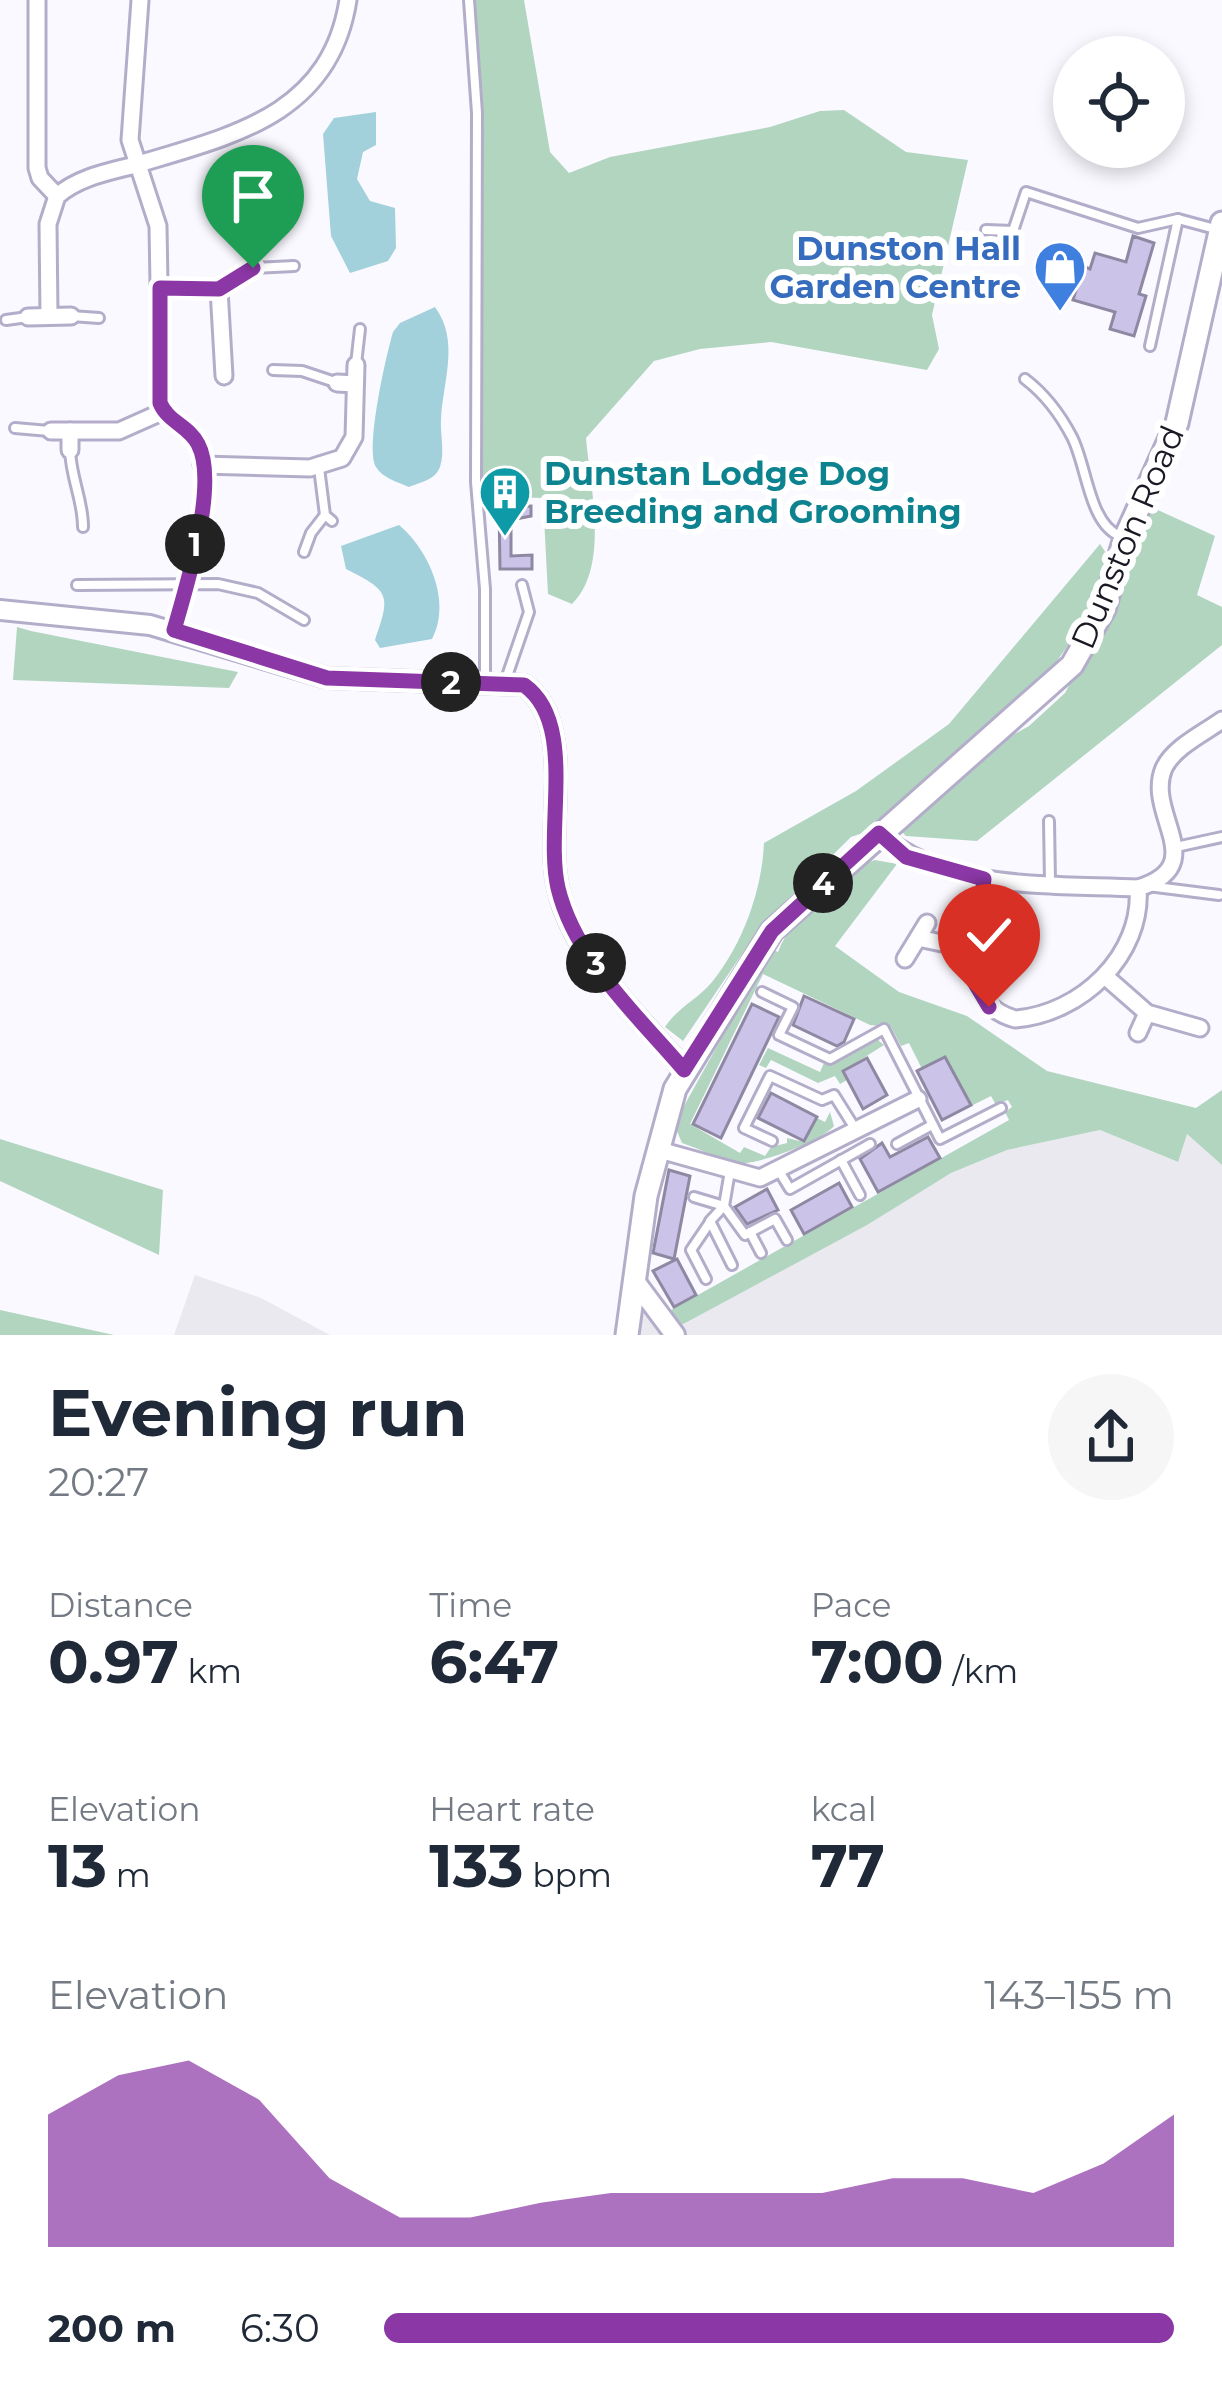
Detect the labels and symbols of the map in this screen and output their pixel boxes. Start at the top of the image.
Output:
pin [202,145,304,268]
place label: Dunston Hall Garden Centre [769,228,1021,306]
shop icon: Dunston Hall Garden Centre [1032,239,1088,313]
street label: Dunston Road [1062,419,1192,655]
place label: Dunstan Lodge Dog Breeding and Grooming [544,453,962,531]
building icon: Dunstan Lodge Dog Breeding and Grooming [477,464,533,538]
pin: 1 [165,514,225,574]
pin: 2 [421,652,481,712]
pin: 4 [793,853,853,913]
pin [938,884,1040,1007]
pin: 3 [566,933,626,993]

